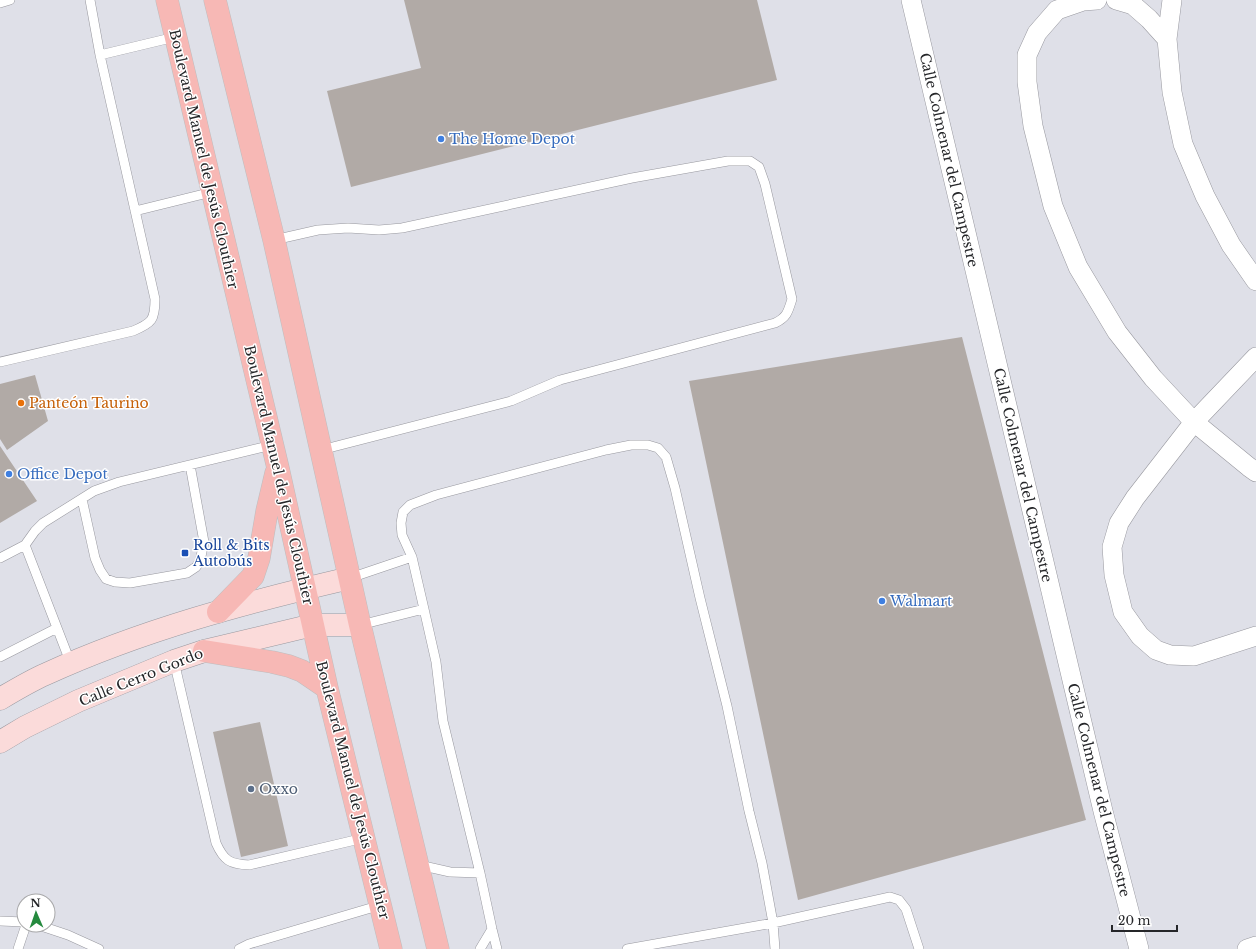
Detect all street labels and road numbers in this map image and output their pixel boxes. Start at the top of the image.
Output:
street label: Boulevard Manuel de Jesús Clouthier [165,27,243,291]
street label: Calle Colmenar del Campestre [916,51,982,269]
street label: Boulevard Manuel de Jesús Clouthier [240,343,318,607]
street label: Calle Colmenar del Campestre [990,366,1056,584]
street label: Calle Cerro Gordo [76,644,206,710]
street label: Boulevard Manuel de Jesús Clouthier [312,659,394,922]
street label: Calle Colmenar del Campestre [1064,681,1134,899]

